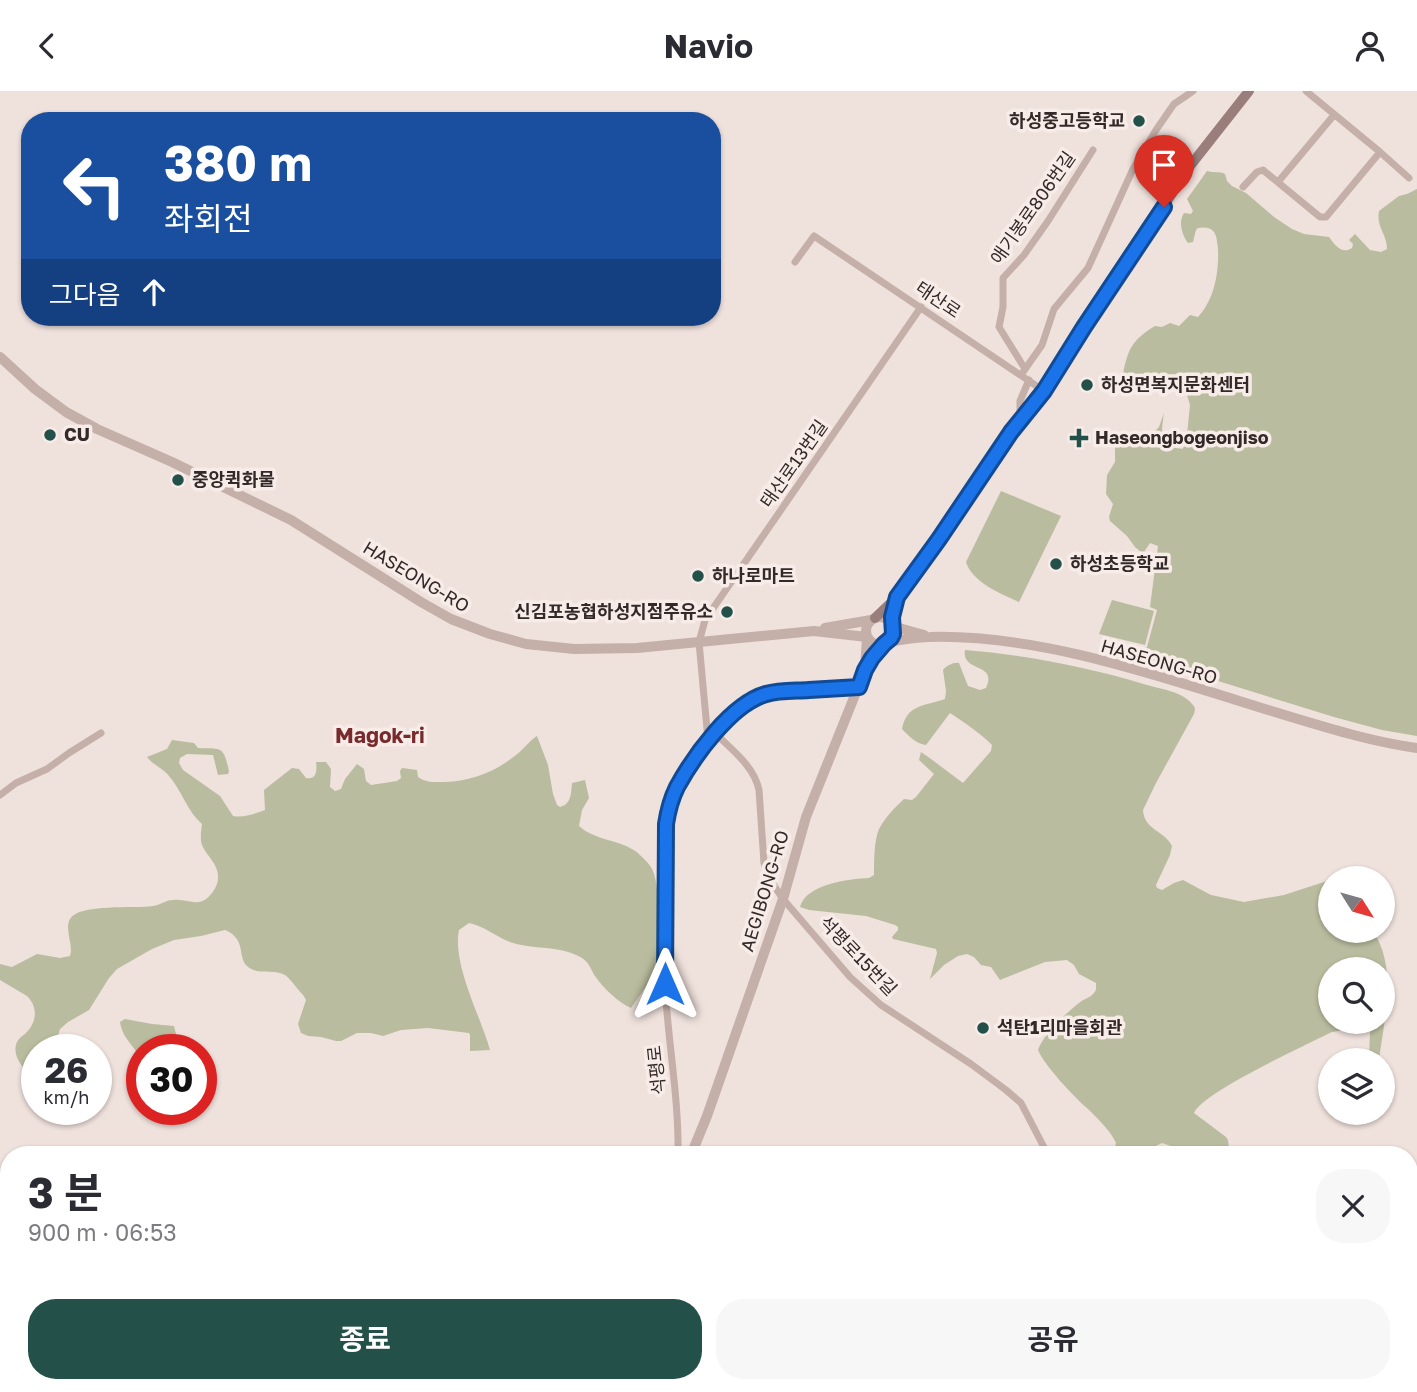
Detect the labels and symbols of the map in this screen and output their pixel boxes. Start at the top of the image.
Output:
place label: 하성중고등학교 [1009,109,1125,131]
marker: 하성중고등학교 [1131,113,1147,129]
pin [1134,135,1194,207]
street label: 애기봉로806번길 [985,147,1079,268]
street label: 태산로 [912,276,965,322]
place label: 하성면복지문화센터 [1101,373,1250,395]
marker: 하성면복지문화센터 [1079,377,1095,393]
street label: 태산로13번길 [755,415,831,512]
place label: CU [64,423,90,445]
place label: Haseongbogeonjiso [1095,426,1269,448]
marker: CU [42,427,58,443]
marker: Haseongbogeonjiso [1069,428,1089,448]
place label: 중앙퀵화물 [192,468,275,490]
marker: 중앙퀵화물 [170,472,186,488]
street label: HASEONG-RO [359,536,474,616]
place label: 하성초등학교 [1070,552,1169,574]
marker: 하성초등학교 [1048,556,1064,572]
place label: 하나로마트 [712,564,795,586]
marker: 하나로마트 [690,568,706,584]
place label: 신김포농협하성지점주유소 [514,600,713,622]
marker: 신김포농협하성지점주유소 [719,604,735,620]
street label: HASEONG-RO [1099,634,1220,688]
district label: Magok-ri [335,722,425,748]
street label: AEGIBONG-RO [735,828,793,954]
north arrow [1318,866,1395,943]
street label: 석평로15번길 [815,911,902,1000]
position arrow [628,947,702,1021]
place label: 석탄1리마을회관 [997,1016,1123,1038]
marker: 석탄1리마을회관 [975,1020,991,1036]
speed limit sign: 30 [126,1034,217,1125]
street label: 석평로 [642,1044,670,1096]

